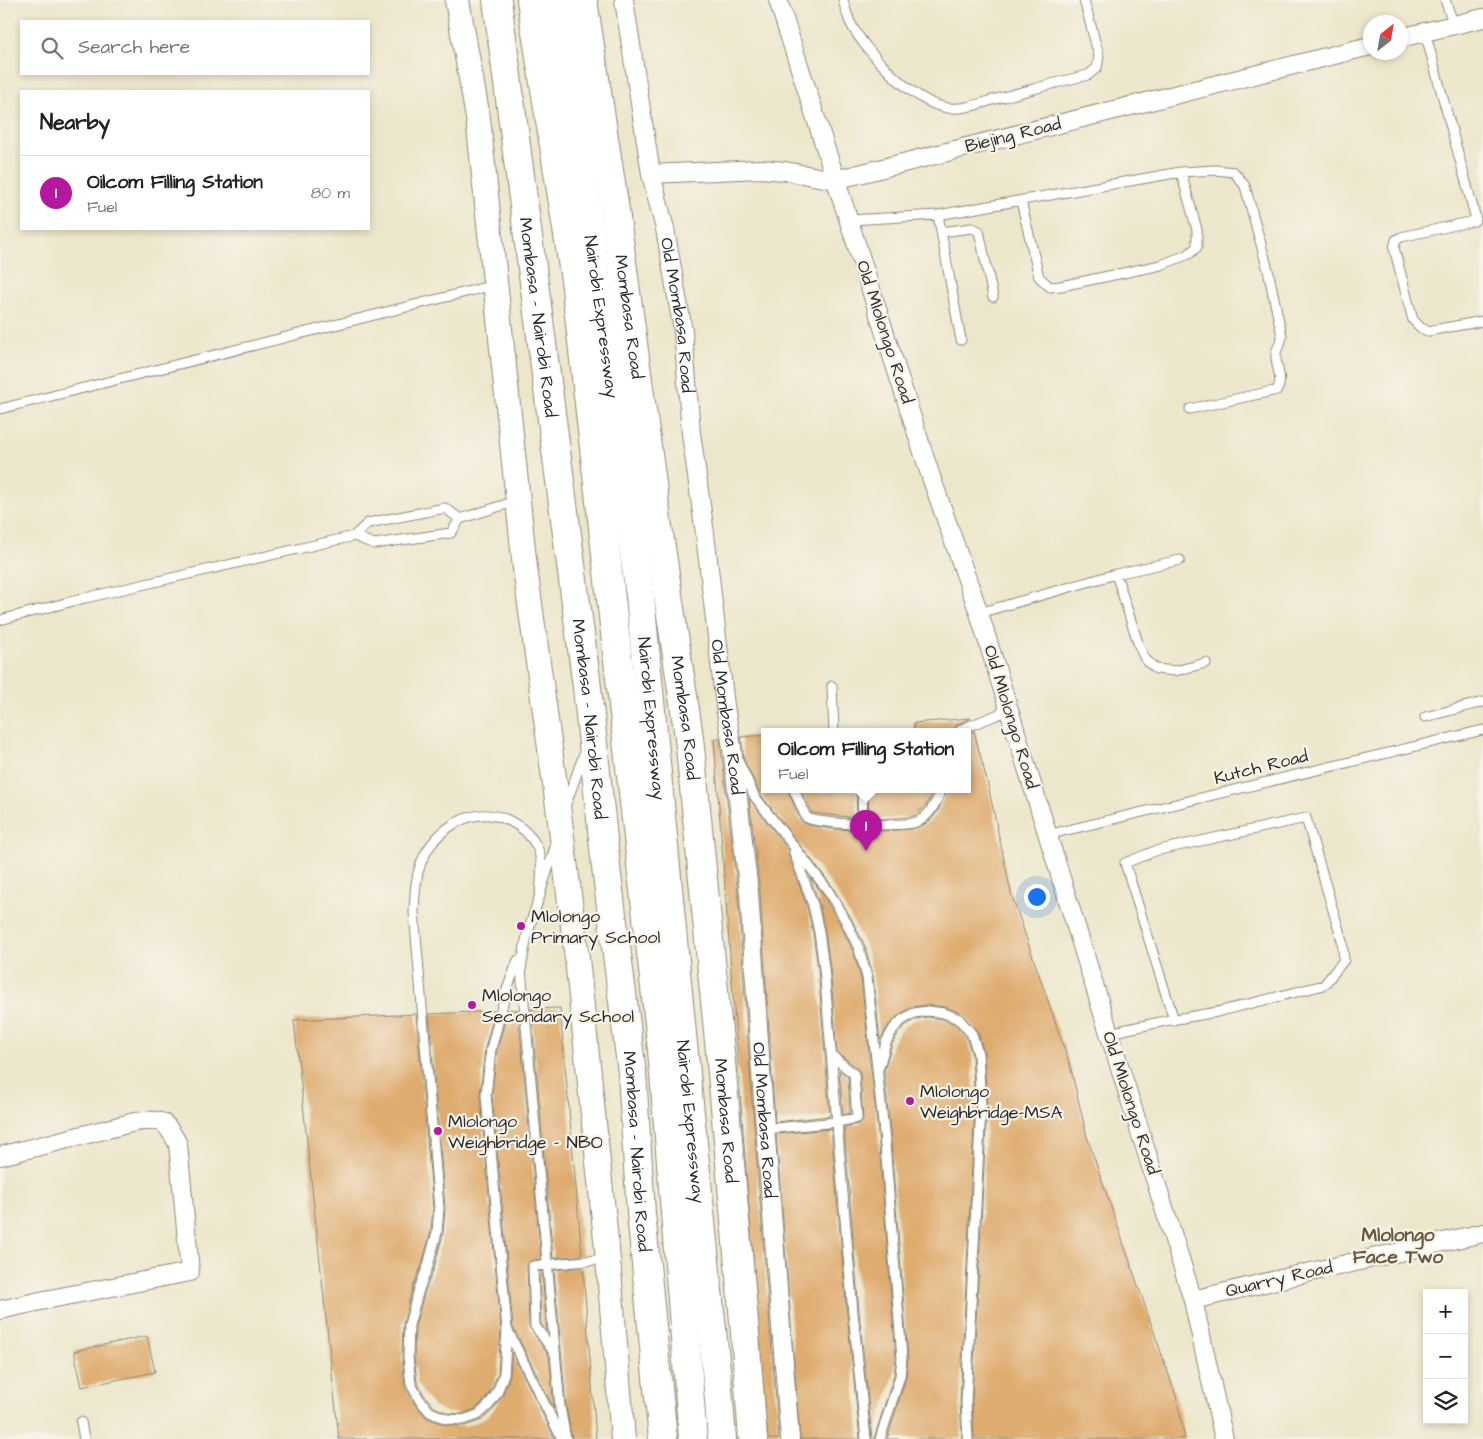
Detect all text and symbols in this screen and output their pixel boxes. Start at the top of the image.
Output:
north arrow [1363,15,1408,60]
search box [20,20,370,75]
icon: search [38,34,66,62]
text: Search here [78,34,190,61]
text: Nearby [40,108,110,137]
street label: Biejing Road [962,111,1064,160]
text: Oilcom Filling Station [87,169,263,196]
text: 1 [55,182,57,204]
text: 80 m [311,182,350,204]
text: Fuel [87,196,117,218]
street label: Mombasa - Nairobi Road [513,216,564,419]
street label: Nairobi Expressway [578,234,625,400]
street label: Old Mombasa Road [654,236,700,394]
street label: Mombasa Road [609,253,650,380]
street label: Old Mlolongo Road [849,257,920,407]
street label: Mombasa - Nairobi Road [566,617,613,820]
street label: Nairobi Expressway [631,636,672,802]
street label: Old Mombasa Road [705,638,750,796]
street label: Old Mlolongo Road [976,642,1045,792]
street label: Mombasa Road [665,654,706,781]
popup [761,728,971,793]
text: Oilcom Filling Station [778,736,954,763]
street label: Kutch Road [1211,743,1311,791]
text: Fuel [778,763,808,785]
pin: 1 [850,810,882,851]
your location [1024,884,1050,910]
place label: Mlolongo Primary School [531,904,660,951]
marker: Mlolongo Primary School [515,920,527,932]
place label: Mlolongo Secondary School [482,983,634,1030]
marker: Mlolongo Secondary School [466,999,478,1011]
street label: Old Mlolongo Road [1095,1028,1166,1178]
street label: Nairobi Expressway [670,1039,712,1205]
street label: Old Mombasa Road [747,1041,783,1199]
street label: Mombasa - Nairobi Road [617,1049,657,1253]
street label: Mombasa Road [708,1057,744,1184]
place label: Mlolongo Weighbridge-MSA [920,1079,1063,1126]
marker: Mlolongo Weighbridge-MSA [904,1095,916,1107]
place label: Mlolongo Weighbridge - NBO [448,1109,603,1156]
marker: Mlolongo Weighbridge - NBO [432,1125,444,1137]
district label: Mlolongo Face Two [1353,1222,1444,1271]
street label: Quarry Road [1223,1255,1335,1304]
map controls [1423,1289,1468,1424]
button: + [1423,1289,1468,1334]
button: − [1423,1334,1468,1379]
button: layers [1423,1379,1468,1424]

